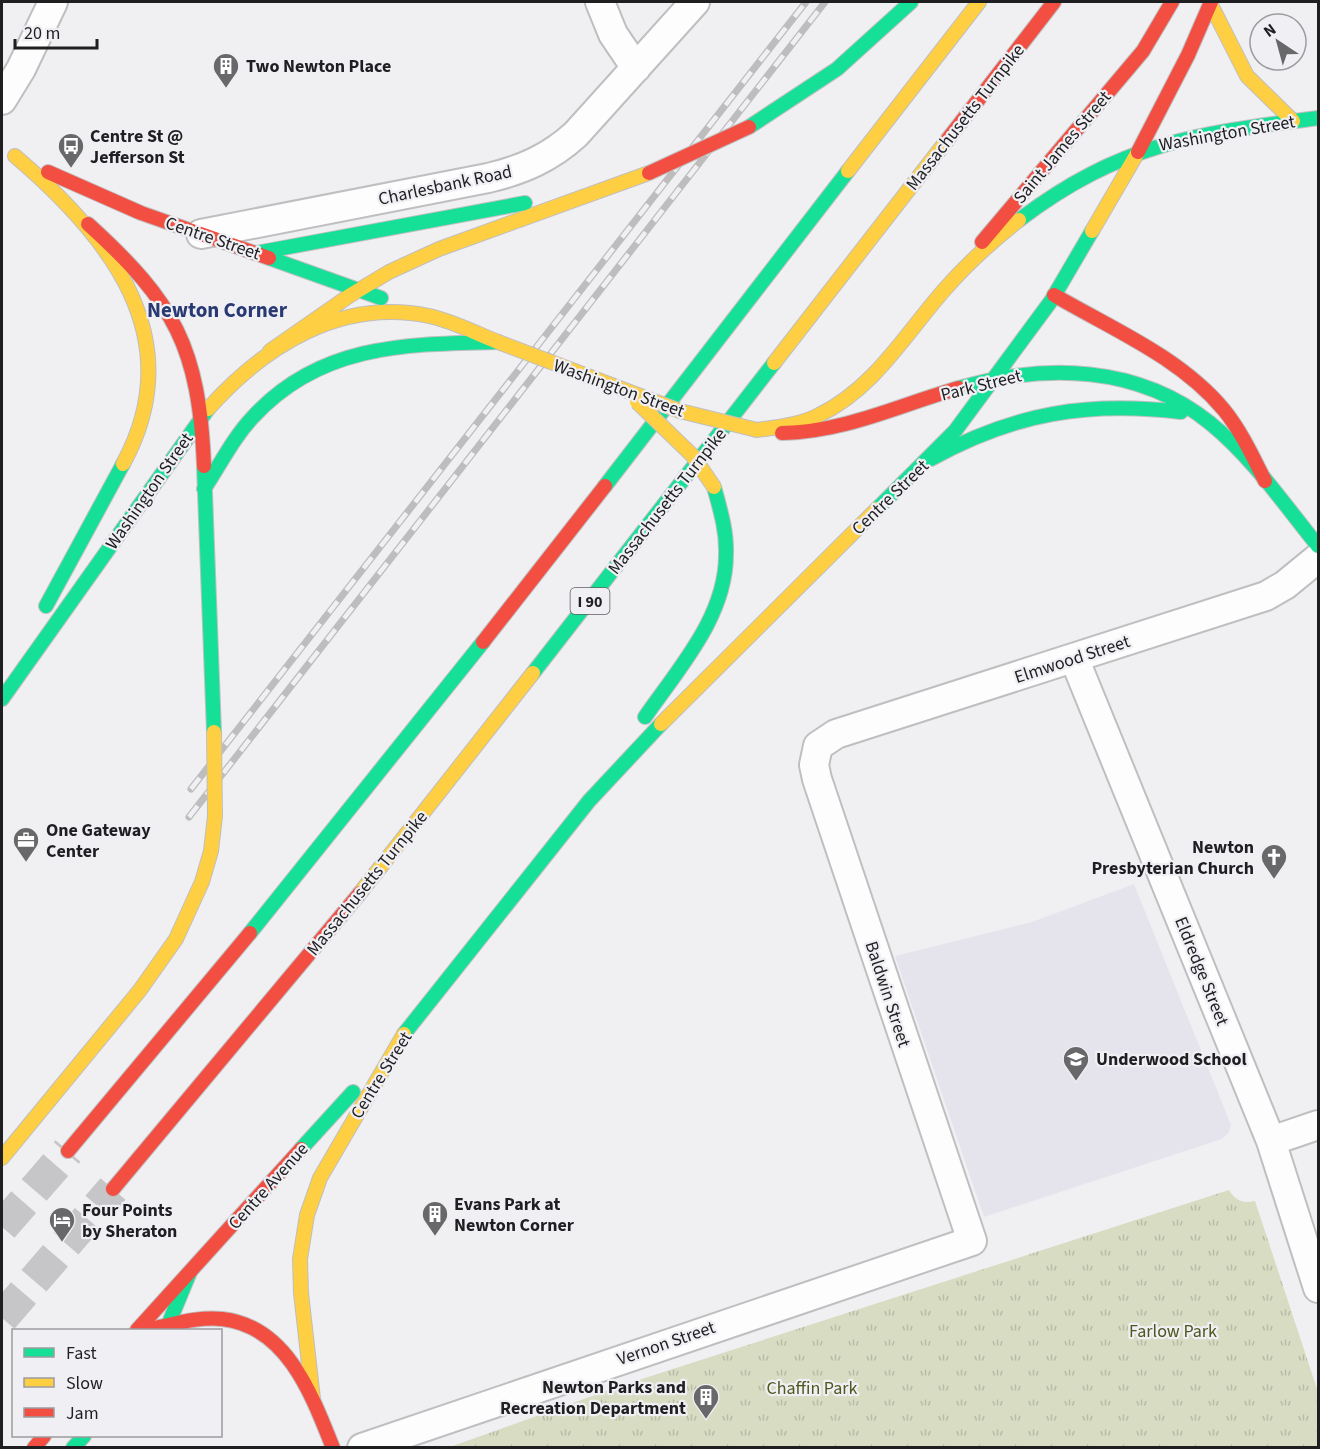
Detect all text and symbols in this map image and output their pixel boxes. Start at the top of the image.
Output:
scale bar [15,12,98,50]
north arrow [1248,12,1308,72]
text: N [1259,19,1281,43]
text: 20 m [24,21,60,46]
street label: Massachusetts Turnpike [900,39,1031,196]
building icon: Two Newton Place [211,51,241,89]
place label: Two Newton Place [246,54,391,79]
street label: Saint James Street [1008,85,1117,209]
street label: Washington Street [1157,109,1297,158]
place label: Centre St @ Jefferson St [90,124,185,170]
bus stop icon: Centre St @ Jefferson St [56,131,86,169]
street label: Charlesbank Road [376,159,514,212]
street label: Centre Street [162,211,264,266]
district label: Newton Corner [147,295,288,325]
street label: Washington Street [550,353,688,424]
street label: Park Street [938,363,1024,408]
street label: Massachusetts Turnpike [602,423,733,580]
street label: Washington Street [100,428,199,555]
street label: Centre Street [846,454,935,541]
road number: I 90 [570,588,610,614]
street label: Elmwood Street [1011,629,1133,690]
street label: Massachusetts Turnpike [301,806,434,961]
place label: One Gateway Center [46,818,151,864]
office icon: One Gateway Center [11,825,41,863]
place label: Newton Presbyterian Church [1091,835,1254,881]
church icon: Newton Presbyterian Church [1259,842,1289,880]
street label: Eldredge Street [1168,913,1235,1029]
street label: Baldwin Street [859,938,916,1050]
street label: Centre Street [345,1027,418,1124]
school or university icon: Underwood School [1061,1044,1091,1082]
place label: Underwood School [1096,1047,1247,1072]
street label: Centre Avenue [223,1137,314,1235]
place label: Evans Park at Newton Corner [454,1192,575,1238]
place label: Four Points by Sheraton [82,1198,177,1244]
building icon: Evans Park at Newton Corner [420,1199,450,1237]
hotel icon: Four Points by Sheraton [47,1205,77,1243]
street label: Vernon Street [614,1315,719,1372]
park label: Farlow Park [1129,1319,1217,1344]
legend [12,1329,222,1437]
text: Fast [66,1341,97,1366]
text: Slow [66,1371,103,1396]
place label: Newton Parks and Recreation Department [500,1375,686,1421]
park label: Chaffin Park [766,1376,858,1401]
building icon: Newton Parks and Recreation Department [691,1382,721,1420]
text: Jam [66,1401,99,1426]

